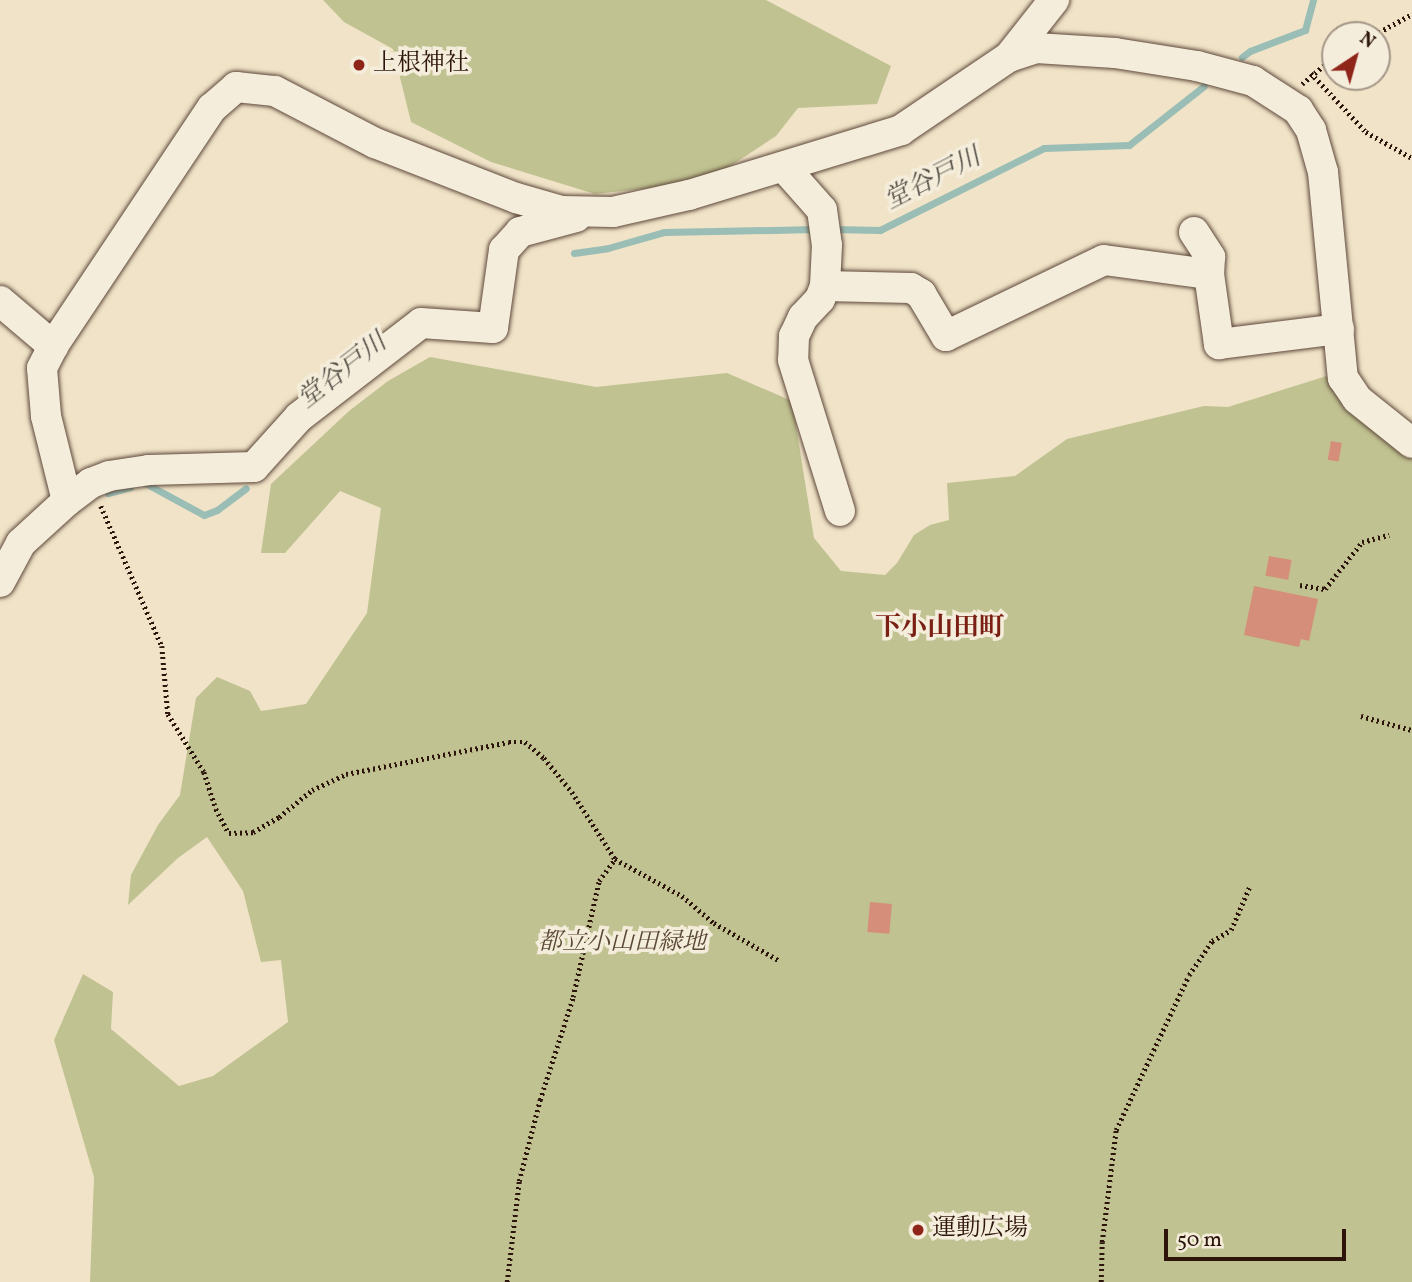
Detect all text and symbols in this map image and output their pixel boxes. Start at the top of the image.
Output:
north arrow [1321,21,1391,91]
text: N [1354,26,1380,55]
place label: 上根神社 [373,51,469,79]
marker: 上根神社 [351,57,367,73]
water label: 堂谷戸川 [880,142,986,218]
water label: 堂谷戸川 [292,328,394,416]
district label: 下小山田町 [875,613,1005,645]
park label: 都立小山田緑地 [538,930,706,958]
place label: 運動広場 [932,1216,1028,1244]
scale bar [1167,1216,1349,1260]
marker: 運動広場 [910,1222,926,1238]
text: 50 m [1177,1226,1222,1255]

